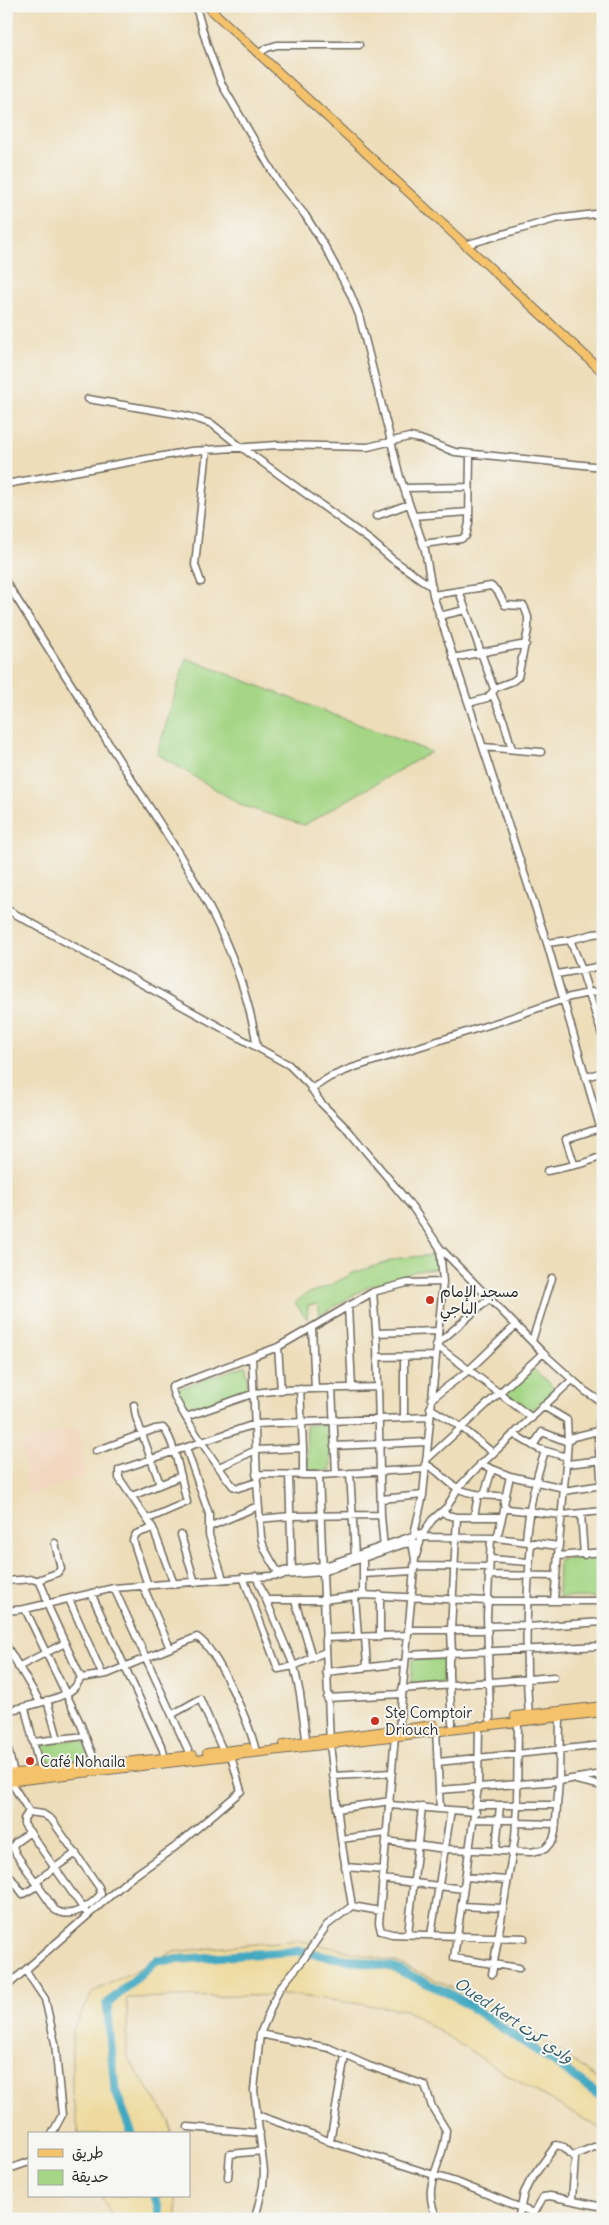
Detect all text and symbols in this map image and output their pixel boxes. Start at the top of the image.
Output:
place label: مسجد الإمام الباجي [440,1282,519,1322]
marker: مسجد الإمام الباجي [424,1294,436,1306]
place label: Ste Comptoir Driouch [385,1703,472,1739]
marker: Ste Comptoir Driouch [369,1715,381,1727]
place label: Café Nohaila [40,1752,126,1771]
marker: Café Nohaila [24,1755,36,1767]
water label: Oued Kert وادي كرت [450,1973,578,2069]
legend [28,2132,190,2198]
text: طريق [72,2143,104,2162]
text: حديقة [72,2167,109,2186]

